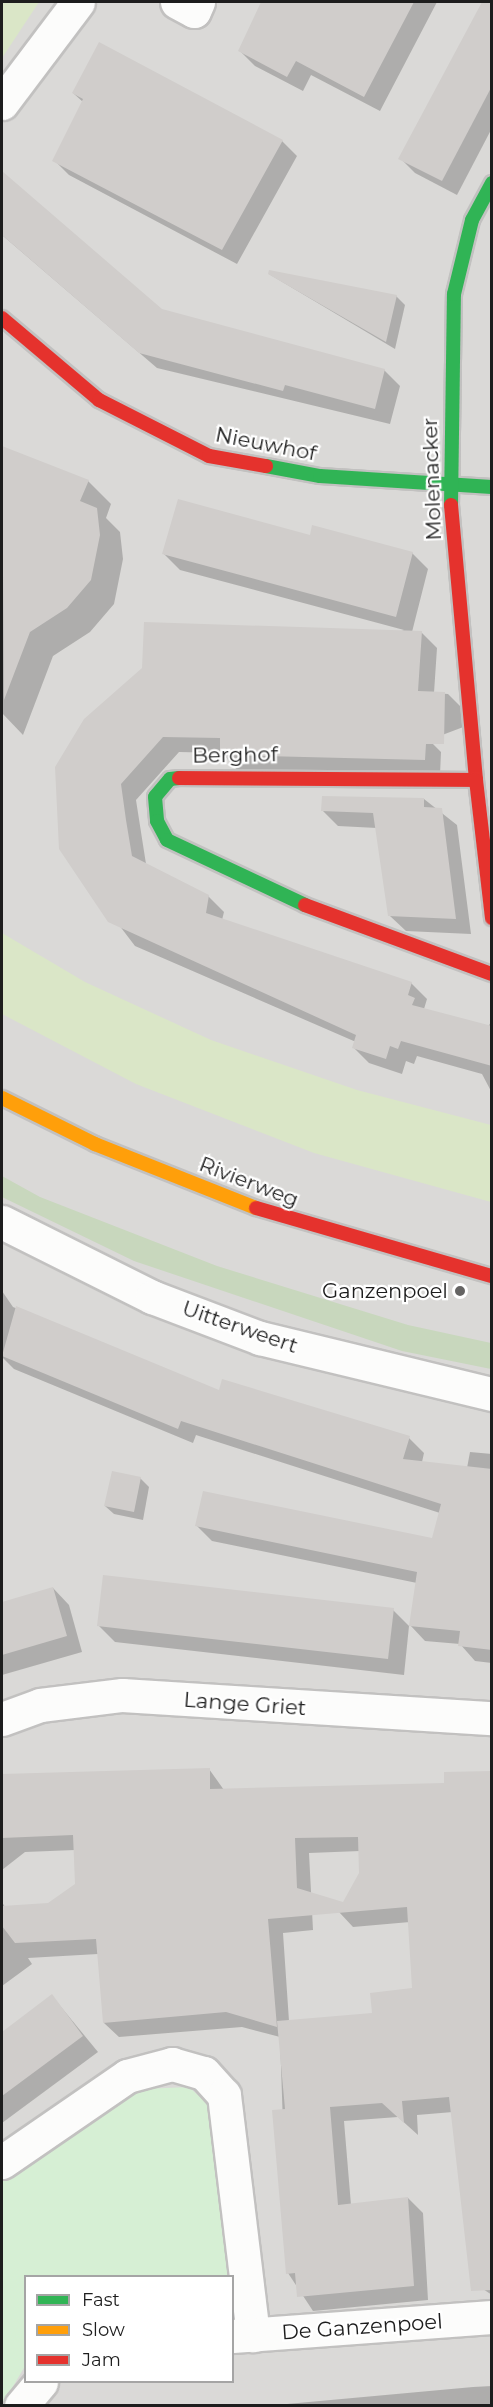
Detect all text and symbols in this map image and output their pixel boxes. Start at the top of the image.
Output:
street label: Molenacker [417,417,447,541]
street label: Nieuwhof [213,422,319,466]
street label: Berghof [192,742,278,768]
street label: Rivierweg [196,1152,302,1212]
place label: Ganzenpoel [322,1278,448,1304]
marker: Ganzenpoel [453,1284,467,1298]
street label: Uitterweert [179,1295,301,1359]
street label: Lange Griet [183,1687,307,1721]
legend [24,2275,234,2383]
text: Fast [82,2289,120,2311]
street label: De Ganzenpoel [281,2309,443,2345]
text: Slow [82,2319,125,2341]
text: Jam [82,2349,121,2371]

